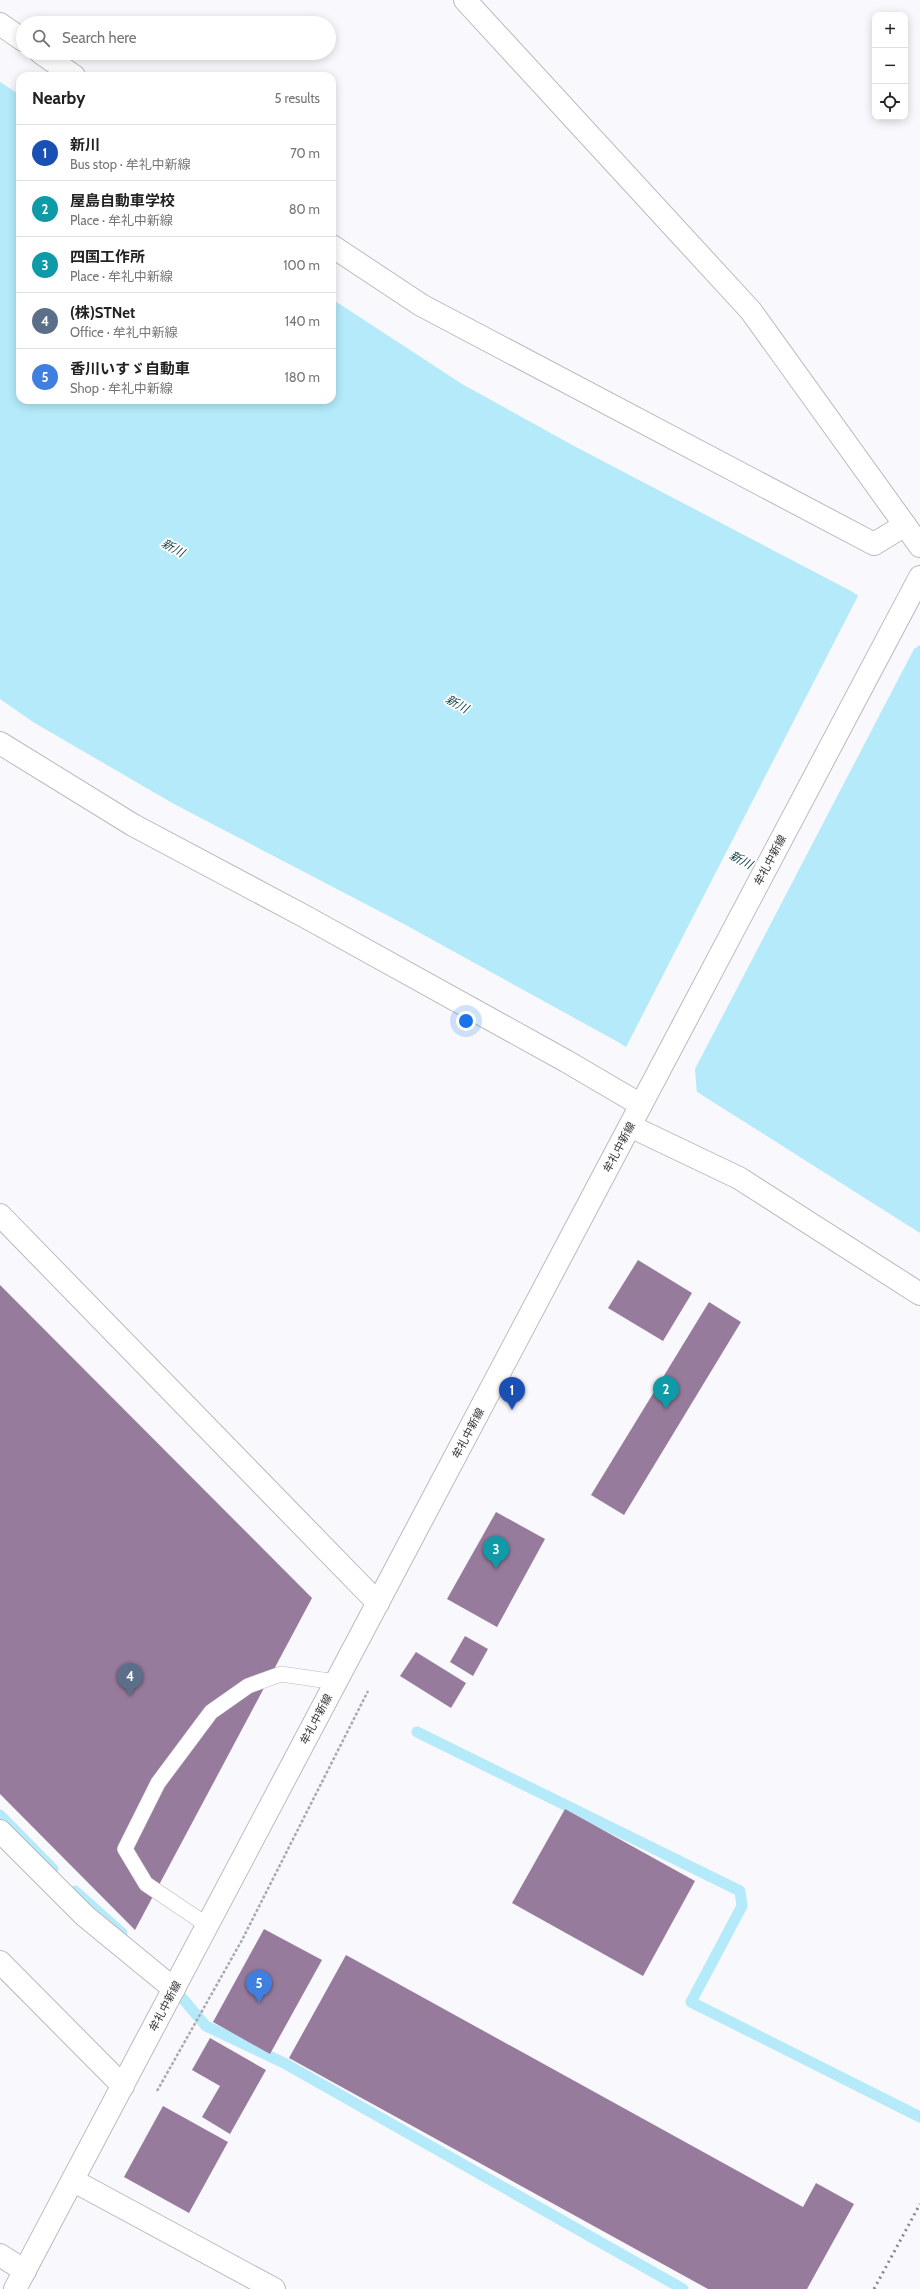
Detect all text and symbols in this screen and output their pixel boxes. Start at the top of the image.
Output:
map controls [872,12,908,120]
button: + [872,12,908,48]
search box [16,16,336,60]
icon: search [30,27,52,49]
text: Search here [62,29,137,47]
button: − [872,48,908,84]
button: locate [872,84,908,120]
text: Nearby [32,88,85,108]
text: 5 results [274,90,320,106]
text: 新川 [70,136,100,154]
text: 1 [43,145,47,161]
text: 70 m [290,145,320,161]
text: Bus stop · 牟礼中新線 [70,156,191,172]
text: 屋島自動車学校 [70,192,175,210]
text: 2 [42,201,48,217]
text: 80 m [289,201,320,217]
text: Place · 牟礼中新線 [70,212,173,228]
text: 四国工作所 [70,248,145,266]
text: 3 [41,257,49,273]
text: 100 m [283,257,320,273]
text: Place · 牟礼中新線 [70,268,173,284]
text: (株)STNet [70,304,135,322]
text: 4 [41,313,49,329]
text: 140 m [285,313,320,329]
text: Office · 牟礼中新線 [70,324,178,340]
text: 香川いすゞ自動車 [70,360,190,378]
text: 5 [42,369,48,385]
text: 180 m [284,369,320,385]
text: Shop · 牟礼中新線 [70,380,173,396]
water label: 新川 [159,535,189,561]
water label: 新川 [443,691,473,717]
street label: 牟礼中新線 [751,832,789,888]
water label: 新川 [727,847,757,873]
your location [456,1011,476,1031]
street label: 牟礼中新線 [600,1119,638,1175]
pin: 2 [653,1376,679,1409]
pin: 1 [499,1377,525,1410]
street label: 牟礼中新線 [449,1405,487,1461]
pin: 3 [483,1536,509,1569]
pin: 4 [117,1663,143,1696]
street label: 牟礼中新線 [297,1691,335,1747]
pin: 5 [246,1970,272,2003]
street label: 牟礼中新線 [146,1978,184,2034]

